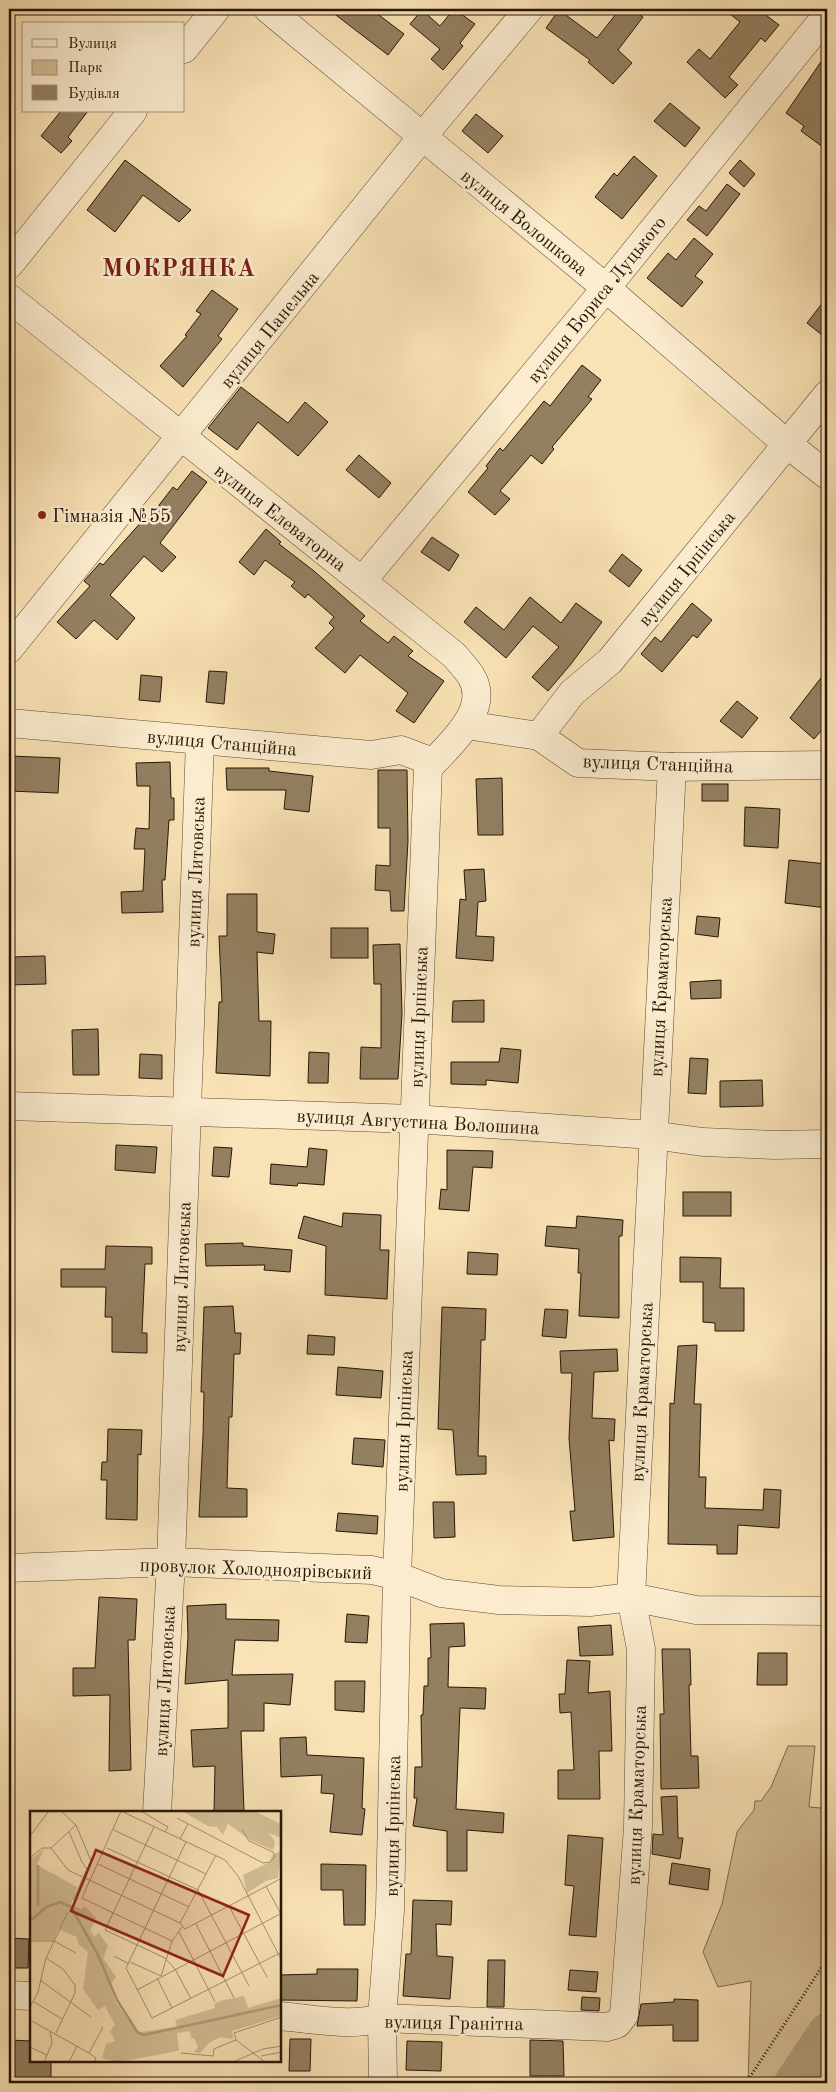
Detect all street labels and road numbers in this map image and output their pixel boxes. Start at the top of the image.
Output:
street label: вулиця Волошкова [456,167,591,281]
street label: вулиця Бориса Луцького [525,214,671,387]
street label: вулиця Панельна [218,268,324,393]
street label: вулиця Елеваторна [210,462,349,577]
street label: вулиця Ірпінська [636,508,740,631]
street label: вулиця Станційна [146,728,298,761]
street label: вулиця Станційна [582,753,734,778]
street label: вулиця Литовська [185,796,210,948]
street label: вулиця Краматорська [648,896,677,1078]
street label: вулиця Ірпінська [409,945,432,1088]
street label: вулиця Августина Волошина [296,1108,540,1139]
street label: вулиця Литовська [171,1201,196,1353]
street label: вулиця Краматорська [629,1301,658,1483]
street label: вулиця Ірпінська [394,1349,417,1492]
street label: провулок Холодноярівський [139,1557,372,1584]
street label: вулиця Литовська [153,1605,180,1757]
street label: вулиця Краматорська [626,1704,651,1885]
street label: вулиця Ірпінська [384,1754,405,1897]
street label: вулиця Гранітна [384,2014,524,2035]

